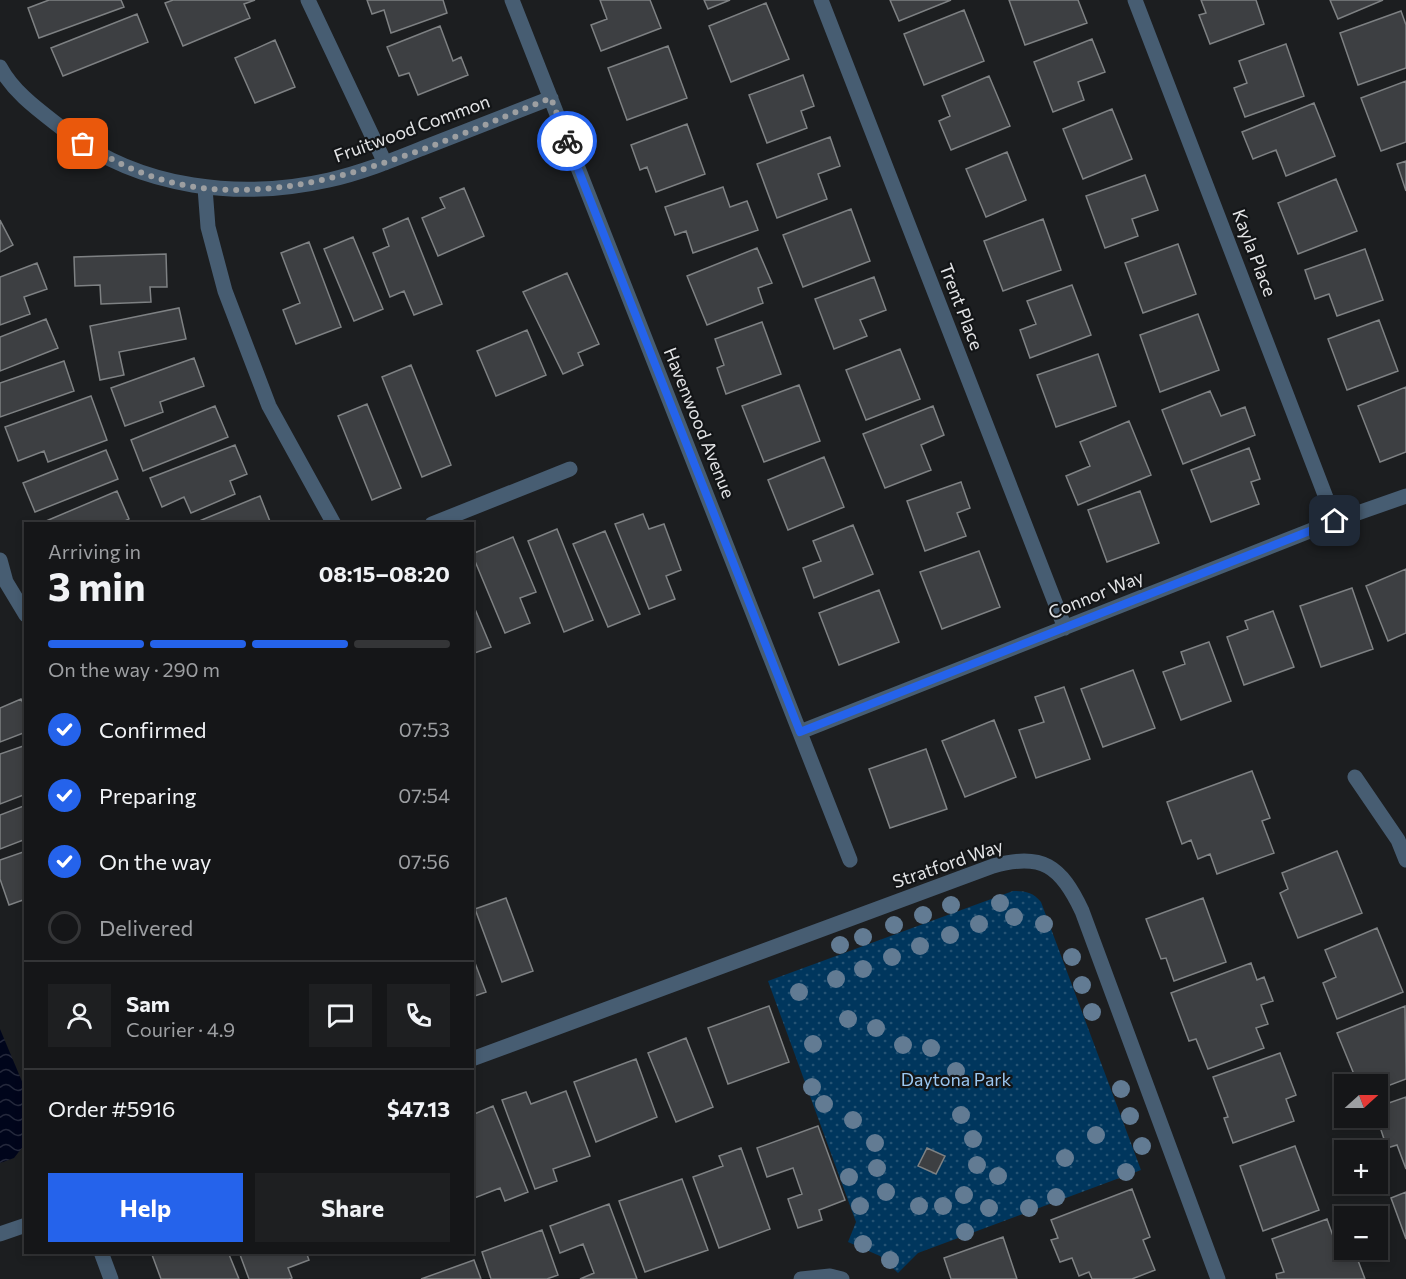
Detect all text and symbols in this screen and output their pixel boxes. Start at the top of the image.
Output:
street label: Fruitwood Common [331,90,493,166]
courier [537,111,597,171]
pin [57,118,108,169]
icon: bike [551,125,584,158]
icon: bag [66,127,99,160]
street label: Kayla Place [1228,206,1282,299]
street label: Trent Place [935,260,989,353]
street label: Havenwood Avenue [660,344,740,501]
pin [1309,495,1360,546]
icon: home [1318,504,1351,537]
text: Arriving in [48,539,141,563]
text: 08:15–08:20 [319,560,450,587]
text: 3 min [48,561,146,609]
street label: Connor Way [1045,565,1147,623]
text: On the way · 290 m [48,657,220,681]
icon: check [48,713,81,746]
text: Confirmed [99,716,206,743]
text: 07:53 [399,717,450,741]
icon: check [48,779,81,812]
text: Preparing [99,782,196,809]
text: 07:54 [398,783,450,807]
street label: Stratford Way [889,834,1006,892]
icon: check [48,845,81,878]
text: On the way [99,848,211,875]
text: 07:56 [398,849,450,873]
text: Delivered [99,914,193,941]
button: person [48,984,111,1047]
button: chat [309,984,372,1047]
button: phone [387,984,450,1047]
text: Sam [126,990,170,1017]
text: Courier · 4.9 [126,1017,235,1041]
park label: Daytona Park [901,1068,1012,1090]
north arrow [1334,1074,1388,1128]
map controls [1334,1074,1388,1260]
text: Order #5916 [48,1095,175,1122]
text: $47.13 [387,1095,450,1122]
button: + [1334,1140,1388,1194]
button: Help [48,1173,243,1242]
button: Share [255,1173,450,1242]
button: − [1334,1206,1388,1260]

